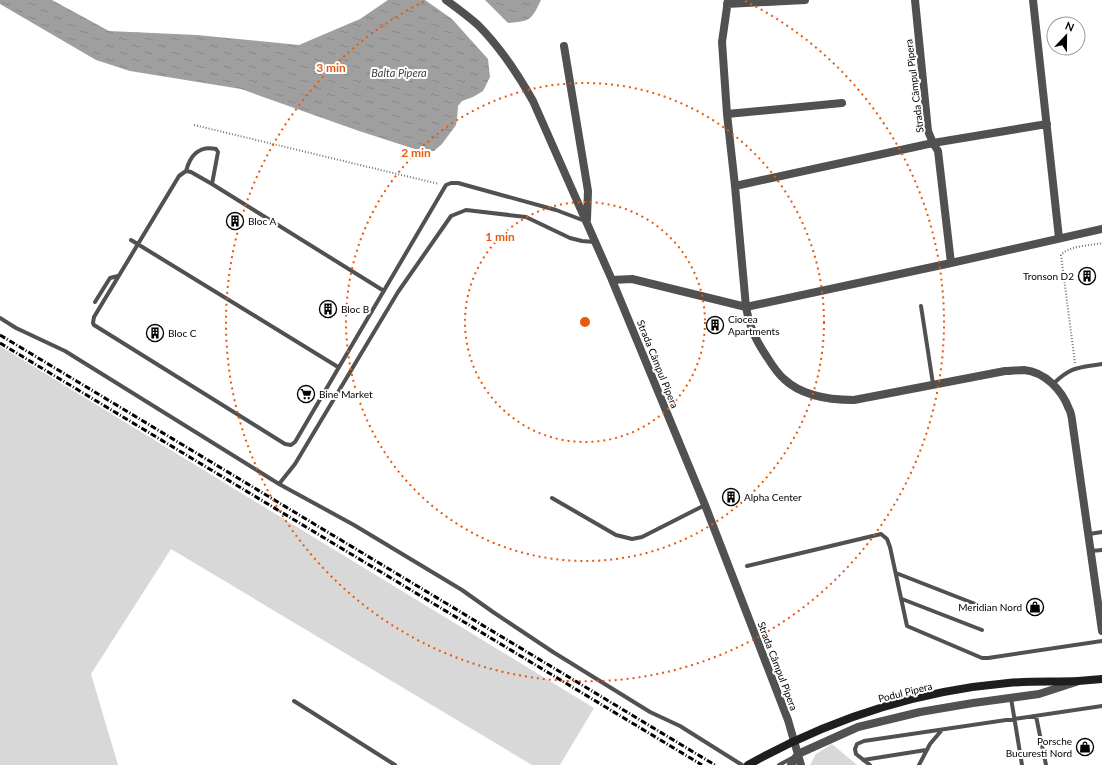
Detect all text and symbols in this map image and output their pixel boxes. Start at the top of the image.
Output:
north arrow [1046,16,1086,56]
text: N [1064,19,1076,34]
street label: Strada Câmpul Pipera [902,38,926,133]
text: 3 min [316,60,346,75]
water label: Balta Pipera [371,66,427,79]
text: 2 min [401,145,431,160]
building icon: Bloc A [225,211,245,231]
place label: Bloc A [248,215,276,227]
text: 1 min [485,229,515,244]
building icon: Tronson D2 [1077,266,1097,286]
place label: Tronson D2 [1023,270,1074,282]
building icon: Bloc B [318,299,338,319]
place label: Bloc B [341,303,369,315]
place label: Ciocea Apartments [728,313,779,337]
centre of rings [578,315,592,329]
building icon: Ciocea Apartments [705,315,725,335]
street label: Strada Câmpul Pipera [635,318,681,410]
building icon: Bloc C [145,323,165,343]
place label: Bloc C [168,327,197,339]
supermarket icon: Bine Market [296,384,316,404]
place label: Bine Market [319,388,373,400]
building icon: Alpha Center [721,487,741,507]
place label: Alpha Center [744,491,802,503]
shop icon: Meridian Nord [1025,597,1045,617]
place label: Meridian Nord [958,601,1022,613]
street label: Strada Câmpul Pipera [756,620,800,712]
street label: Podul Pipera [877,679,933,705]
place label: Porsche Bucuresti Nord [1006,735,1072,759]
shop icon: Porsche Bucuresti Nord [1075,737,1095,757]

